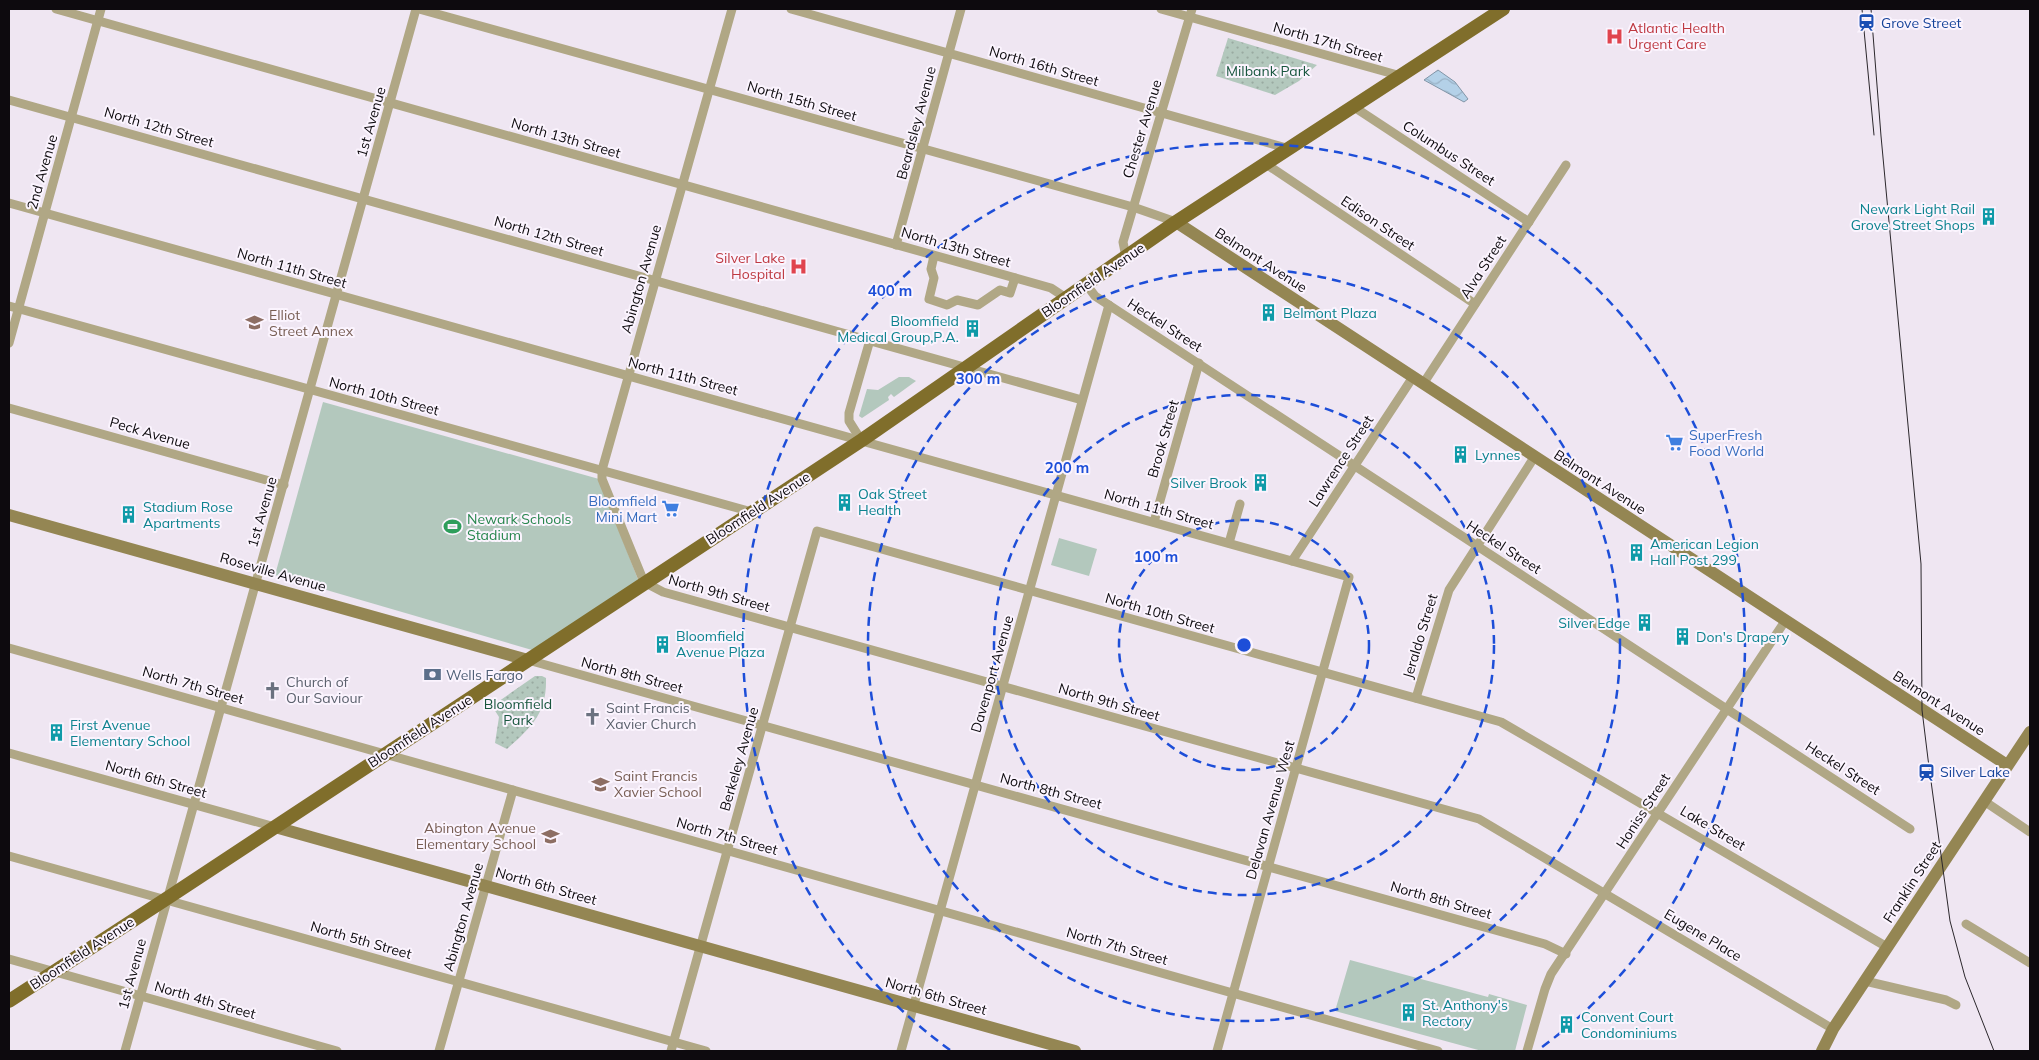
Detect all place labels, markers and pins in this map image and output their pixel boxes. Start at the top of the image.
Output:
station icon: Grove Street [1857,13,1877,33]
place label: Grove Street [1881,14,1962,32]
place label: Atlantic Health Urgent Care [1628,19,1725,53]
hospital icon: Atlantic Health Urgent Care [1604,26,1624,46]
place label: Newark Light Rail Grove Street Shops [1851,200,1975,234]
building icon: Newark Light Rail Grove Street Shops [1979,207,1999,227]
place label: Silver Lake Hospital [715,249,785,283]
hospital icon: Silver Lake Hospital [789,256,809,276]
building icon: Belmont Plaza [1259,303,1279,323]
place label: Belmont Plaza [1283,304,1377,322]
place label: Elliot Street Annex [269,306,354,340]
place label: Bloomfield Medical Group,P.A. [837,312,959,346]
school or university icon: Elliot Street Annex [245,313,265,333]
building icon: Bloomfield Medical Group,P.A. [963,319,983,339]
place label: SuperFresh Food World [1689,426,1764,460]
supermarket icon: SuperFresh Food World [1665,433,1685,453]
building icon: Lynnes [1451,445,1471,465]
place label: Lynnes [1475,446,1520,464]
building icon: Silver Brook [1251,473,1271,493]
place label: Silver Brook [1170,474,1248,492]
place label: Oak Street Health [858,485,927,519]
place label: Bloomfield Mini Mart [588,492,657,526]
building icon: Oak Street Health [834,492,854,512]
place label: Stadium Rose Apartments [143,498,233,532]
supermarket icon: Bloomfield Mini Mart [661,499,681,519]
building icon: Stadium Rose Apartments [119,505,139,525]
place label: Newark Schools Stadium [467,510,572,544]
sports icon: Newark Schools Stadium [443,517,463,537]
place label: American Legion Hall Post 299 [1650,535,1759,569]
building icon: American Legion Hall Post 299 [1626,542,1646,562]
building icon: Silver Edge [1634,613,1654,633]
place label: Silver Edge [1558,614,1630,632]
place label: Bloomfield Avenue Plaza [676,627,765,661]
building icon: Don's Drapery [1672,627,1692,647]
place label: Don's Drapery [1696,628,1790,646]
building icon: Bloomfield Avenue Plaza [652,634,672,654]
centre of rings [1235,636,1253,654]
bank icon: Wells Fargo [422,665,442,685]
place label: Wells Fargo [446,666,523,684]
place label: Church of Our Saviour [286,673,364,707]
church icon: Church of Our Saviour [262,680,282,700]
place label: Saint Francis Xavier Church [606,699,697,733]
church icon: Saint Francis Xavier Church [582,706,602,726]
place label: First Avenue Elementary School [70,716,190,750]
building icon: First Avenue Elementary School [46,723,66,743]
station icon: Silver Lake [1916,762,1936,782]
place label: Silver Lake [1940,763,2010,781]
place label: Saint Francis Xavier School [614,767,702,801]
school or university icon: Saint Francis Xavier School [590,774,610,794]
place label: Abington Avenue Elementary School [416,819,536,853]
school or university icon: Abington Avenue Elementary School [540,826,560,846]
place label: St. Anthony's Rectory [1422,996,1508,1030]
building icon: St. Anthony's Rectory [1398,1003,1418,1023]
place label: Convent Court Condominiums [1581,1008,1677,1042]
building icon: Convent Court Condominiums [1557,1015,1577,1035]

